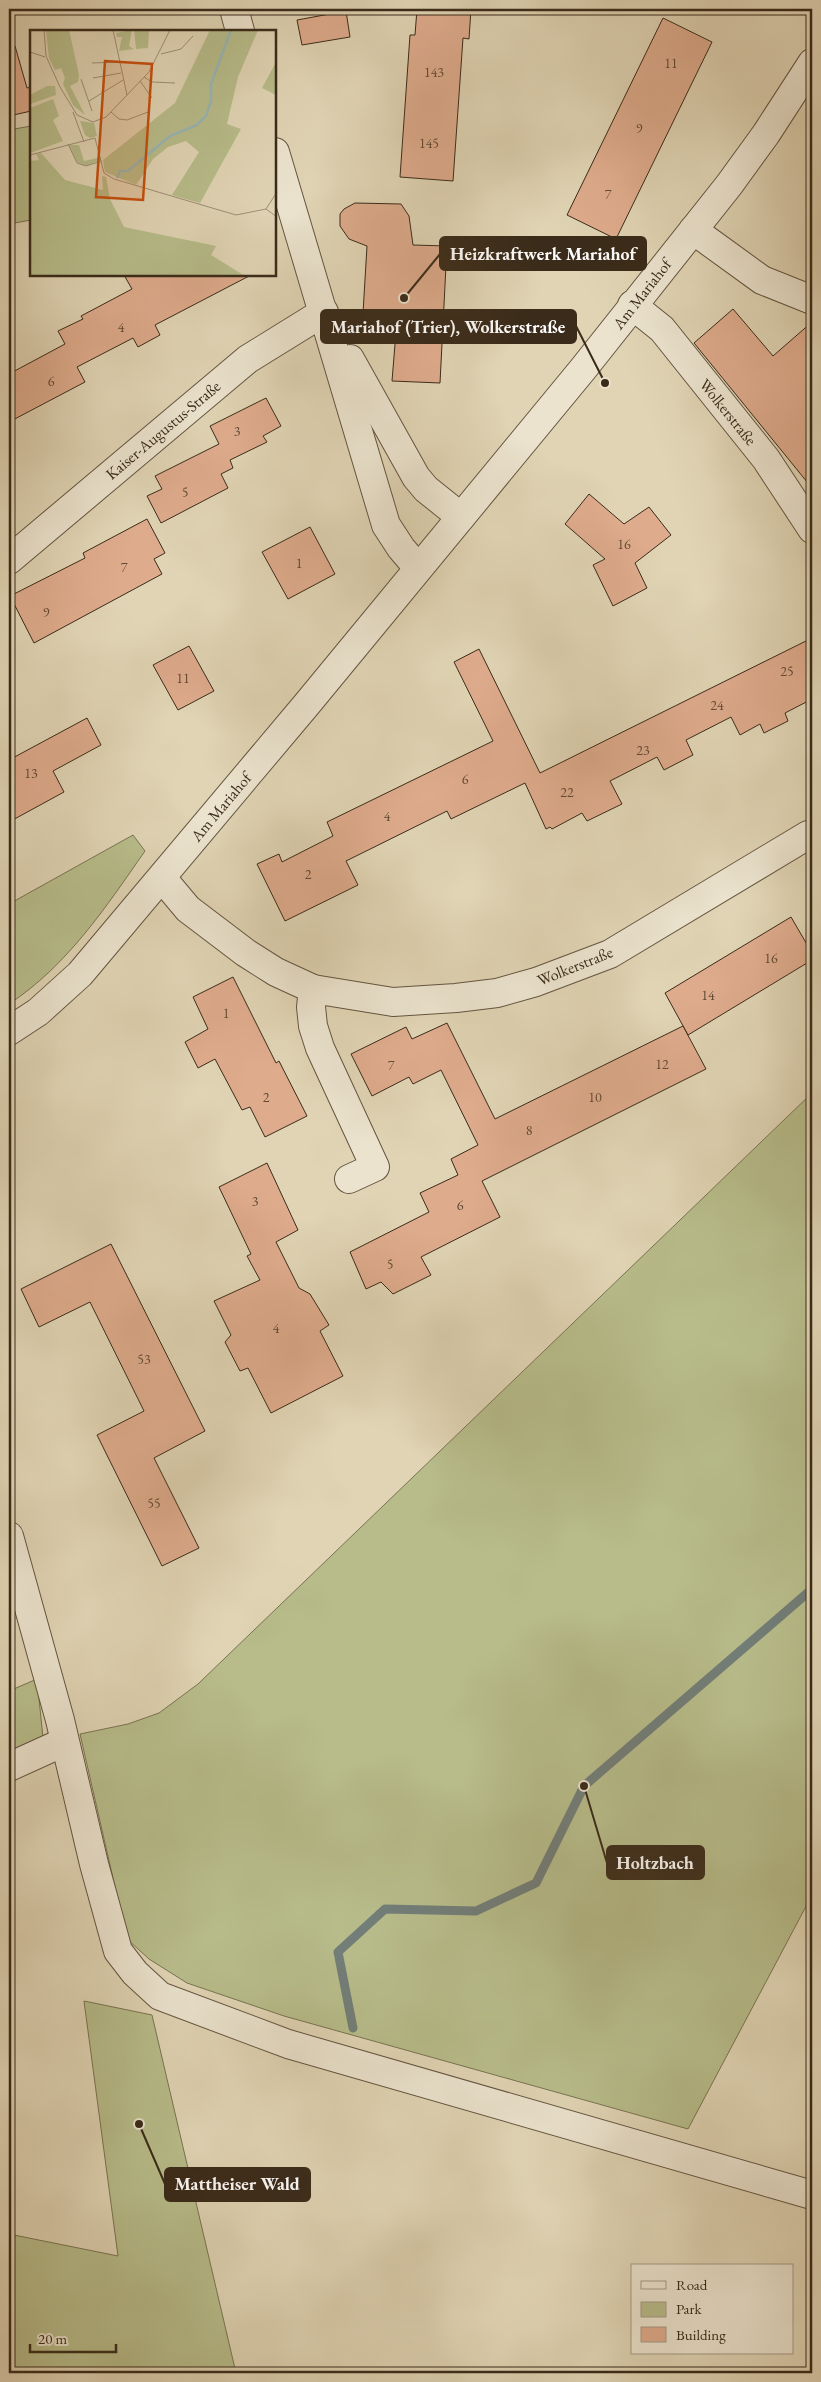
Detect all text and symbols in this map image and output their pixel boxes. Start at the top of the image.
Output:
inset map [30,30,276,276]
house number: 11 [664,54,678,72]
house number: 143 [424,63,444,81]
house number: 9 [636,119,643,137]
house number: 145 [419,134,439,152]
house number: 7 [605,185,612,203]
callout: Heizkraftwerk Mariahof [440,237,646,270]
text: Heizkraftwerk Mariahof [450,242,639,265]
street label: Am Mariahof [607,253,677,334]
callout: Mariahof (Trier), Wolkerstraße [321,310,576,343]
text: Mariahof (Trier), Wolkerstraße [331,315,566,338]
house number: 4 [118,318,125,336]
house number: 6 [48,372,55,390]
street label: Wolkerstraße [695,374,761,450]
street label: Kaiser-Augustus-Straße [101,376,225,484]
house number: 3 [234,422,241,440]
house number: 5 [182,483,188,501]
house number: 16 [617,535,631,553]
house number: 1 [296,554,302,572]
house number: 7 [121,558,128,576]
house number: 9 [43,603,50,621]
house number: 25 [780,662,794,680]
house number: 11 [176,669,190,687]
house number: 24 [710,696,724,714]
house number: 23 [636,741,650,759]
house number: 13 [24,764,38,782]
street label: Am Mariahof [185,767,257,847]
house number: 6 [462,770,469,788]
house number: 22 [560,783,574,801]
house number: 4 [384,807,391,825]
house number: 2 [305,865,312,883]
street label: Wolkerstraße [534,941,616,991]
house number: 16 [764,949,778,967]
house number: 14 [701,986,715,1004]
house number: 1 [223,1004,229,1022]
house number: 12 [655,1055,669,1073]
house number: 7 [388,1056,395,1074]
house number: 2 [263,1088,270,1106]
house number: 10 [588,1088,602,1106]
house number: 8 [526,1121,533,1139]
house number: 3 [252,1192,259,1210]
house number: 6 [457,1196,464,1214]
house number: 5 [387,1255,393,1273]
house number: 4 [273,1319,280,1337]
house number: 53 [137,1350,151,1368]
house number: 55 [147,1494,161,1512]
callout: Holtzbach [607,1846,704,1879]
text: Holtzbach [616,1851,694,1874]
callout: Mattheiser Wald [165,2168,310,2201]
text: Mattheiser Wald [174,2172,300,2195]
legend [631,2264,794,2354]
text: Road [676,2275,708,2294]
text: Park [676,2299,703,2318]
scale bar [30,2322,116,2354]
text: Building [676,2325,726,2344]
text: 20 m [38,2329,67,2348]

